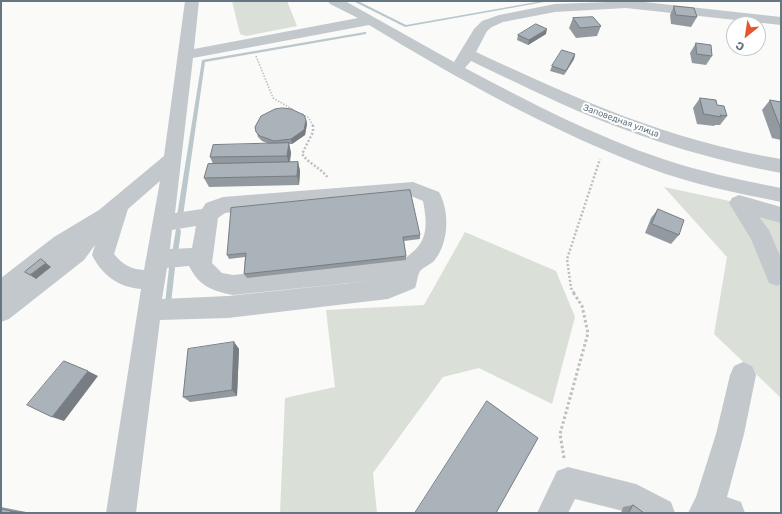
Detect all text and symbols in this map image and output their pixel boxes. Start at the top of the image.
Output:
north arrow [726,16,766,56]
text: С [734,38,747,54]
street label: Заповедная улица [582,102,660,140]

